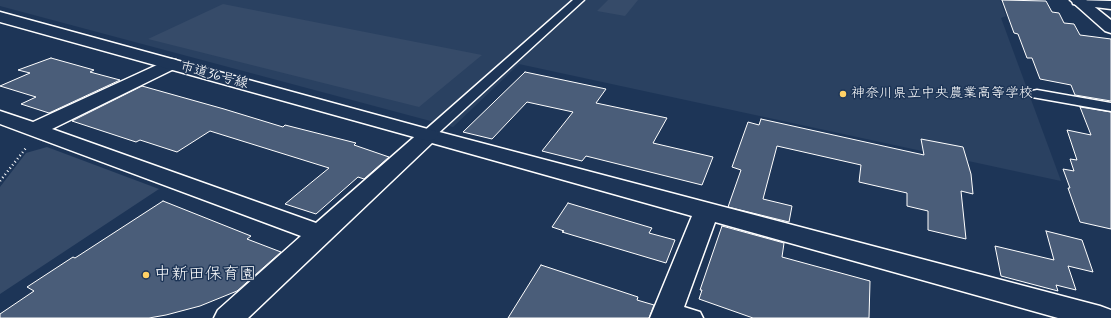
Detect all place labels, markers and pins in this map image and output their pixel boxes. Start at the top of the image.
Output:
place label: 神奈川県立中央農業高等学校 [851,86,1033,102]
marker: 神奈川県立中央農業高等学校 [838,89,848,99]
place label: 中新田保育園 [154,265,256,285]
marker: 中新田保育園 [141,270,151,280]

